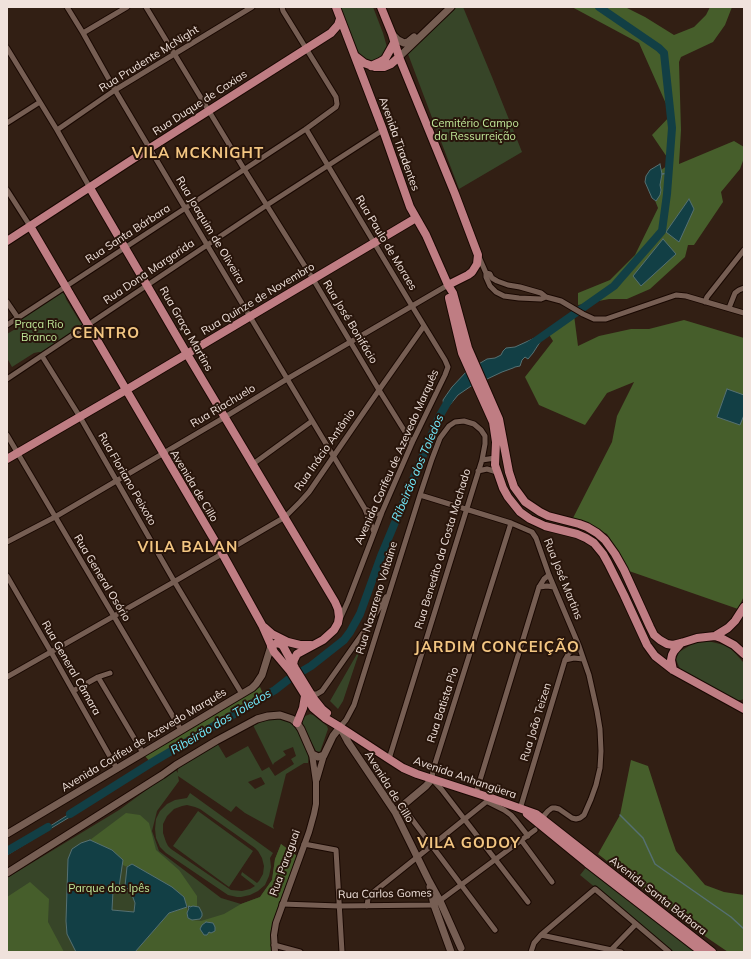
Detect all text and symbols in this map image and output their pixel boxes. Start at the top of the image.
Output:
street label: Rua Prudente McNight [97,23,201,95]
street label: Rua Duque de Caxias [150,68,250,138]
street label: Avenida Tiradentes [376,95,422,193]
park label: Cemitério Campo da Ressurreição [431,117,519,143]
district label: VILA MCKNIGHT [132,144,264,162]
street label: Rua Joaquim de Oliveira [173,174,247,286]
street label: Rua Paulo de Moraes [352,193,420,293]
street label: Rua Santa Bárbara [83,202,173,266]
street label: Rua Dona Margarida [101,237,197,307]
street label: Rua Quinze de Novembro [199,260,317,338]
street label: Rua José Bonifácio [320,278,380,366]
street label: Rua Graça Martins [156,284,216,374]
park label: Praça Rio Branco [15,318,63,344]
district label: CENTRO [72,324,140,342]
street label: Avenida Corifeu de Azevedo Marquês [352,367,442,547]
street label: Rua Riachuelo [188,381,258,431]
street label: Rua Inácio Antônio [292,407,358,493]
water label: Ribeirão dos Toledos [389,412,447,524]
street label: Rua Floriano Peixoto [95,430,159,528]
street label: Avenida de Cillo [167,448,221,524]
street label: Rua Benedito da Costa Machado [412,467,474,631]
street label: Rua General Osório [71,532,133,624]
street label: Rua José Martins [541,537,585,621]
district label: VILA BALAN [138,538,238,556]
street label: Rua Nazareno Voltaine [354,540,400,656]
street label: Rua General Câmara [39,618,103,718]
district label: JARDIM CONCEIÇÃO [414,638,580,656]
street label: Rua Batista Pio [425,666,461,744]
street label: Rua João Teizen [518,681,554,763]
street label: Avenida Corifeu de Azevedo Marquês [59,685,229,795]
water label: Ribeirão dos Toledos [168,686,274,758]
street label: Avenida de Cillo [362,749,416,825]
street label: Avenida Anhangüera [412,754,518,802]
street label: Rua Paraguai [267,828,303,898]
district label: VILA GODOY [417,834,521,852]
street label: Avenida Santa Bárbara [607,854,709,938]
park label: Parque dos Ipês [68,882,150,896]
street label: Rua Carlos Gomes [338,887,432,901]

